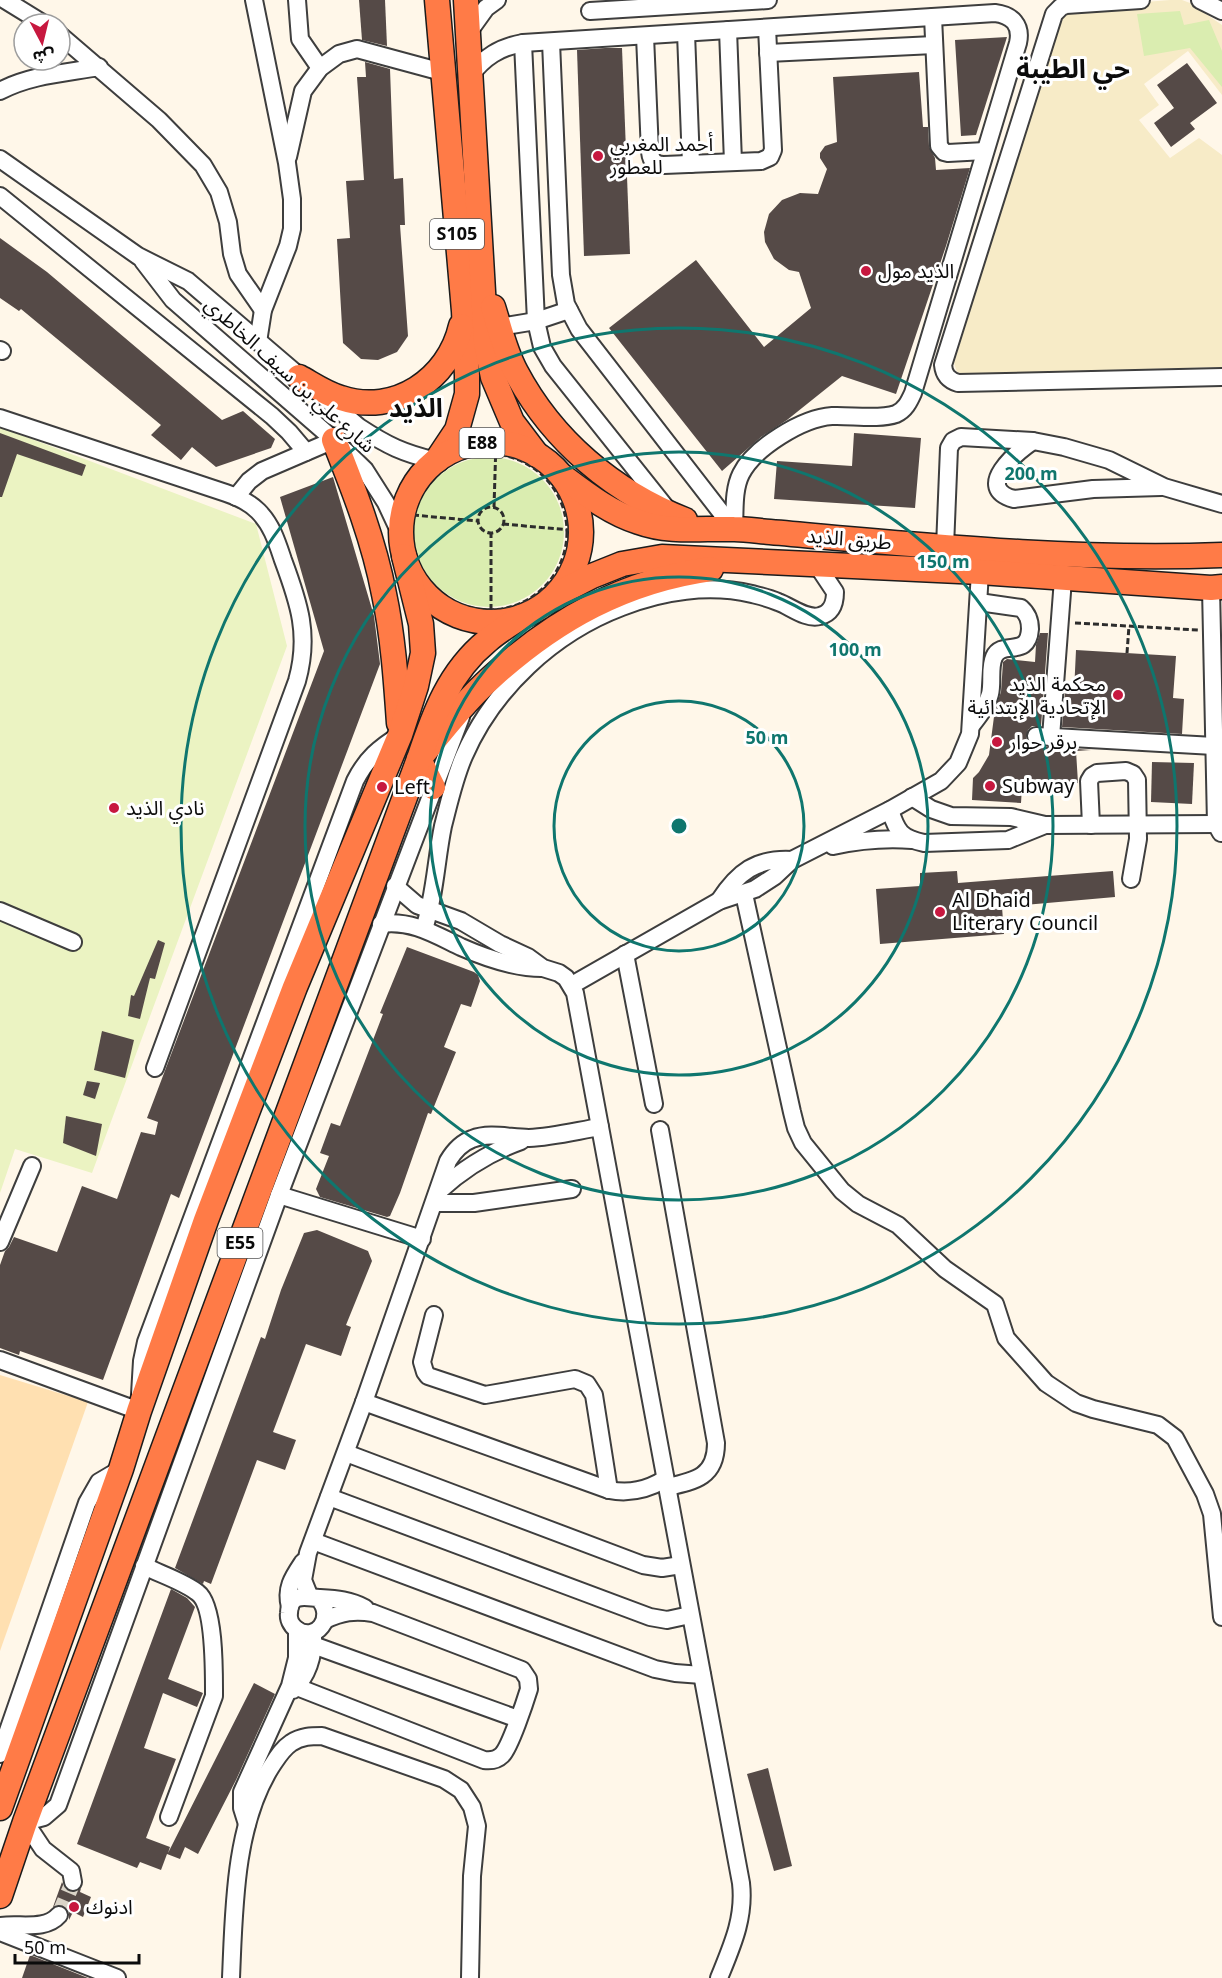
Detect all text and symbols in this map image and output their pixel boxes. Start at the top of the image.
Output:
north arrow [12,12,72,72]
text: ش [31,38,57,74]
district label: حي الطيبة [1016,42,1130,97]
place label: أحمد المغربي للعطور [609,124,713,189]
marker: أحمد المغربي للعطور [591,149,605,163]
road number: S105 [430,219,484,249]
place label: الذيد مول [878,251,954,293]
marker: الذيد مول [859,264,873,278]
street label: شارع علي بن سيف الخاطري [193,286,385,465]
district label: الذيد [389,381,443,436]
road number: E88 [460,428,504,458]
text: 200 m [1004,455,1058,493]
street label: طريق الذيد [805,515,893,565]
text: 150 m [916,543,970,581]
text: 100 m [828,631,882,669]
place label: محكمة الذيد الإتحادية الإبتدائية [967,664,1106,729]
marker: محكمة الذيد الإتحادية الإبتدائية [1111,688,1125,702]
text: 50 m [746,719,788,757]
place label: برقر حوار [1008,722,1077,764]
marker: برقر حوار [990,735,1004,749]
place label: Subway [1002,766,1075,808]
place label: Left [394,767,430,809]
marker: Subway [983,779,997,793]
marker: Left [375,780,389,794]
place label: نادي الذيد [126,788,204,830]
marker: نادي الذيد [107,801,121,815]
centre of rings [669,816,689,836]
place label: Al Dhaid Literary Council [952,880,1098,945]
marker: Al Dhaid Literary Council [933,905,947,919]
road number: E55 [218,1228,262,1258]
place label: ادنوك [86,1887,133,1929]
marker: ادنوك [67,1900,81,1914]
scale bar [15,1927,140,1965]
text: 50 m [24,1929,66,1967]

